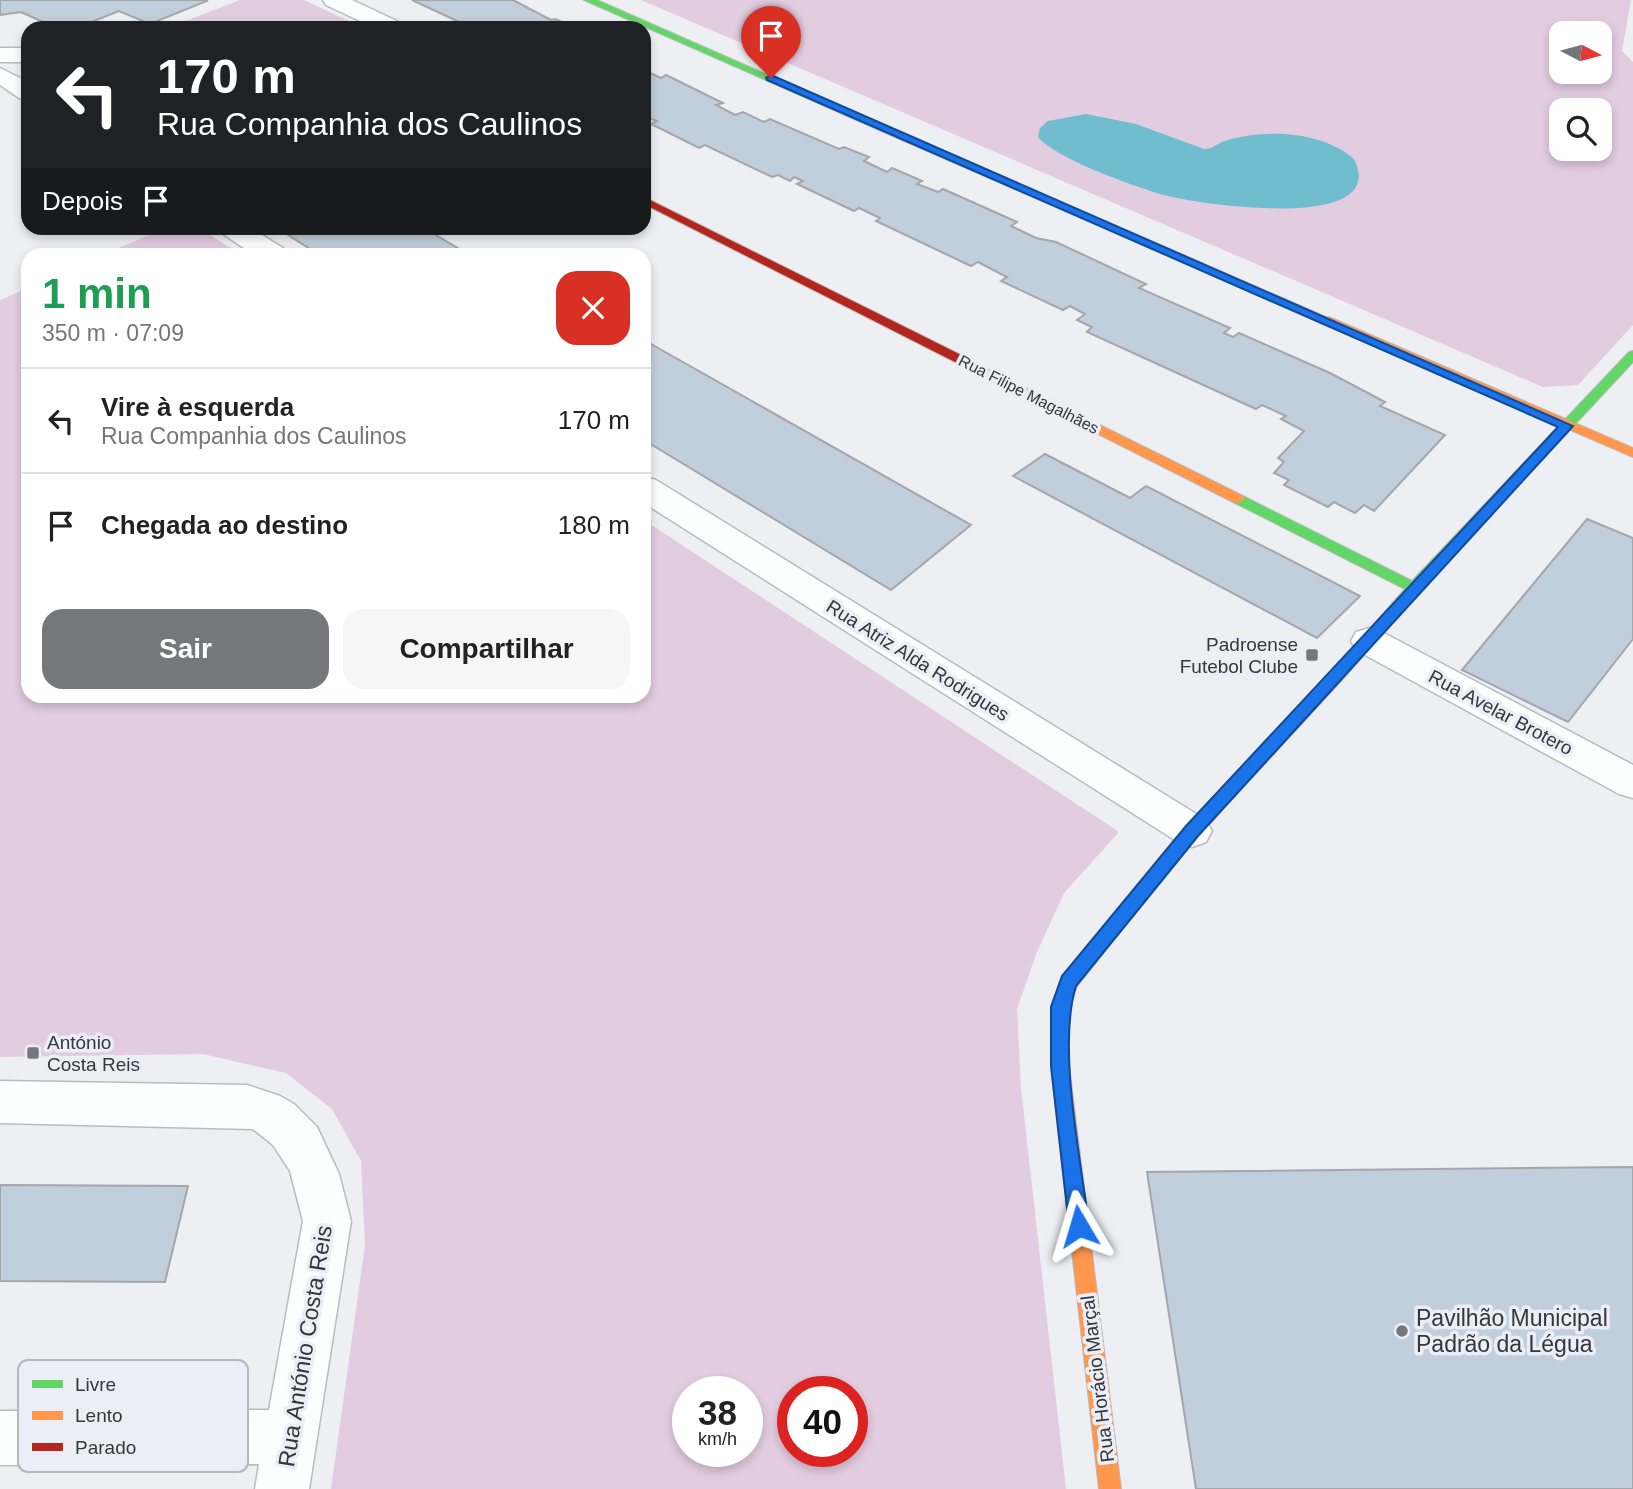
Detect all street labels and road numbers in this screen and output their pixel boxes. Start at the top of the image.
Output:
street label: Rua Filipe Magalhães [956,352,1102,437]
street label: Rua Atriz Alda Rodrigues [823,596,1013,725]
street label: Rua Avelar Brotero [1425,666,1576,759]
street label: Rua António Costa Reis [273,1223,337,1469]
street label: Rua Horácio Marçal [1077,1294,1118,1464]

